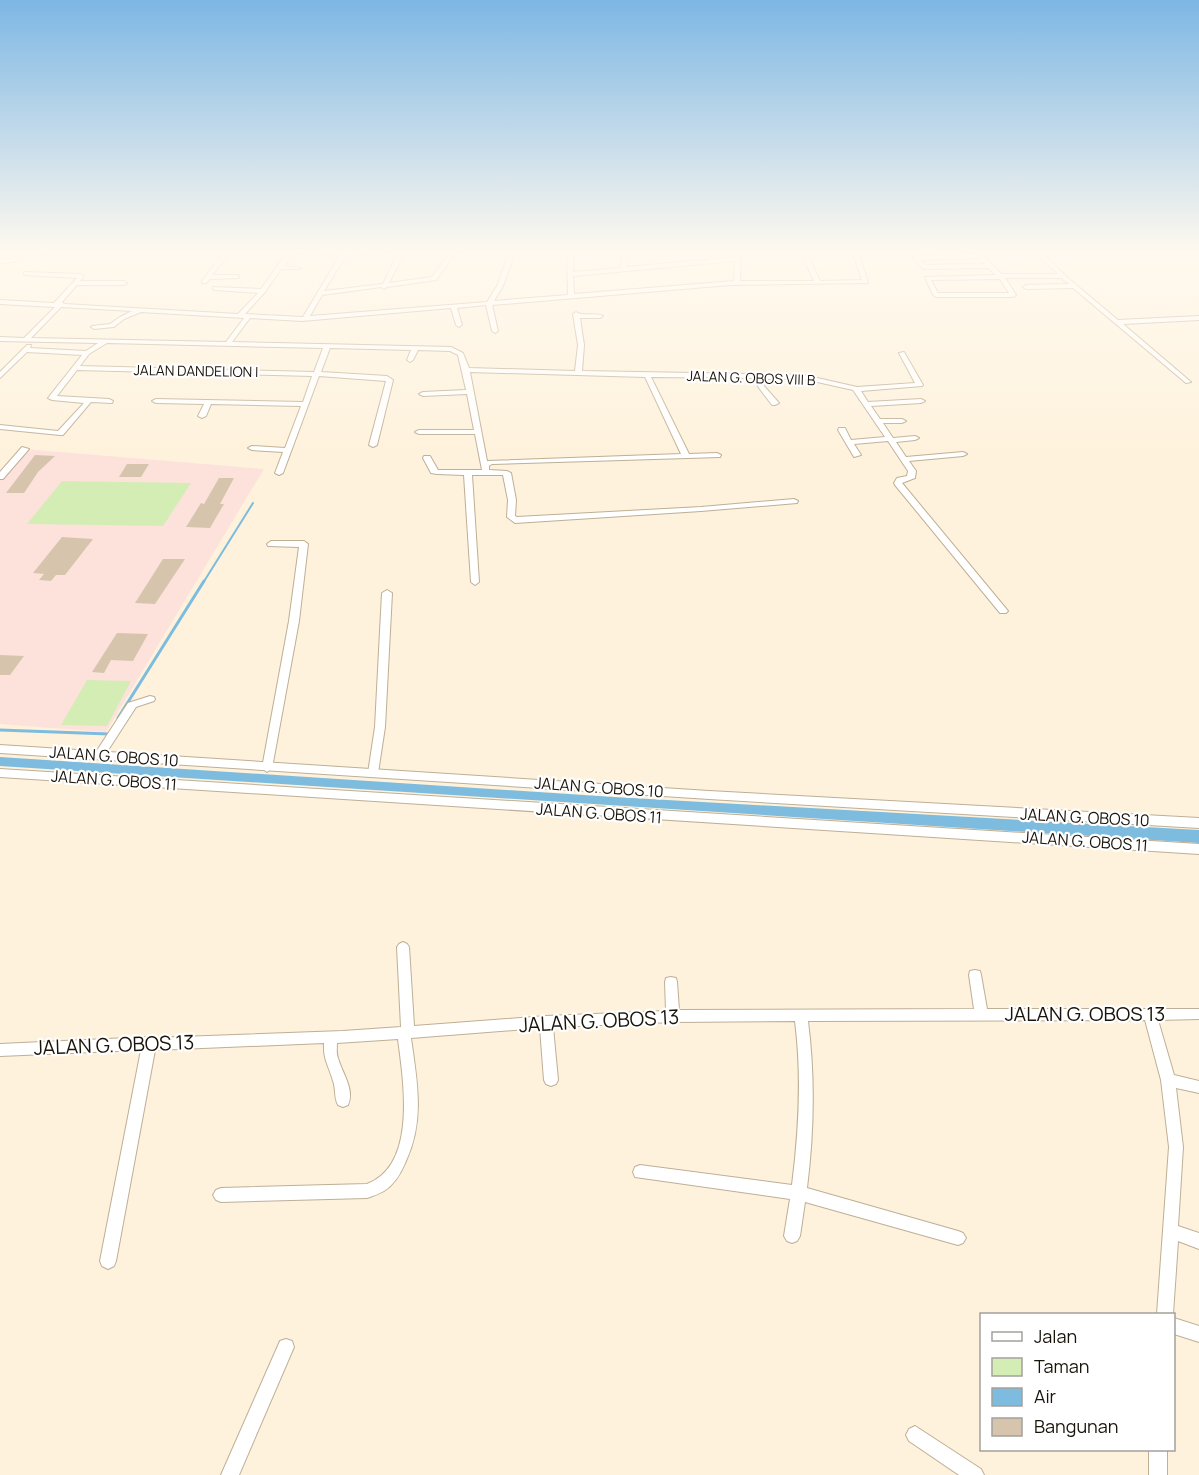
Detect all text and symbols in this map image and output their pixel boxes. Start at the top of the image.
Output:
street label: JALAN DANDELION I [134,360,258,381]
street label: JALAN G. OBOS VIII B [686,366,816,389]
street label: JALAN G. OBOS 10 [49,741,179,771]
street label: JALAN G. OBOS 11 [50,765,178,795]
street label: JALAN G. OBOS 10 [534,772,664,802]
street label: JALAN G. OBOS 11 [535,798,663,828]
street label: JALAN G. OBOS 10 [1020,803,1150,831]
street label: JALAN G. OBOS 11 [1021,826,1149,856]
street label: JALAN G. OBOS 13 [1005,1000,1165,1027]
street label: JALAN G. OBOS 13 [518,1003,680,1038]
street label: JALAN G. OBOS 13 [33,1028,195,1061]
legend [980,1313,1175,1451]
text: Jalan [1034,1324,1077,1348]
text: Taman [1034,1354,1089,1378]
text: Air [1034,1384,1057,1408]
text: Bangunan [1034,1414,1118,1438]

